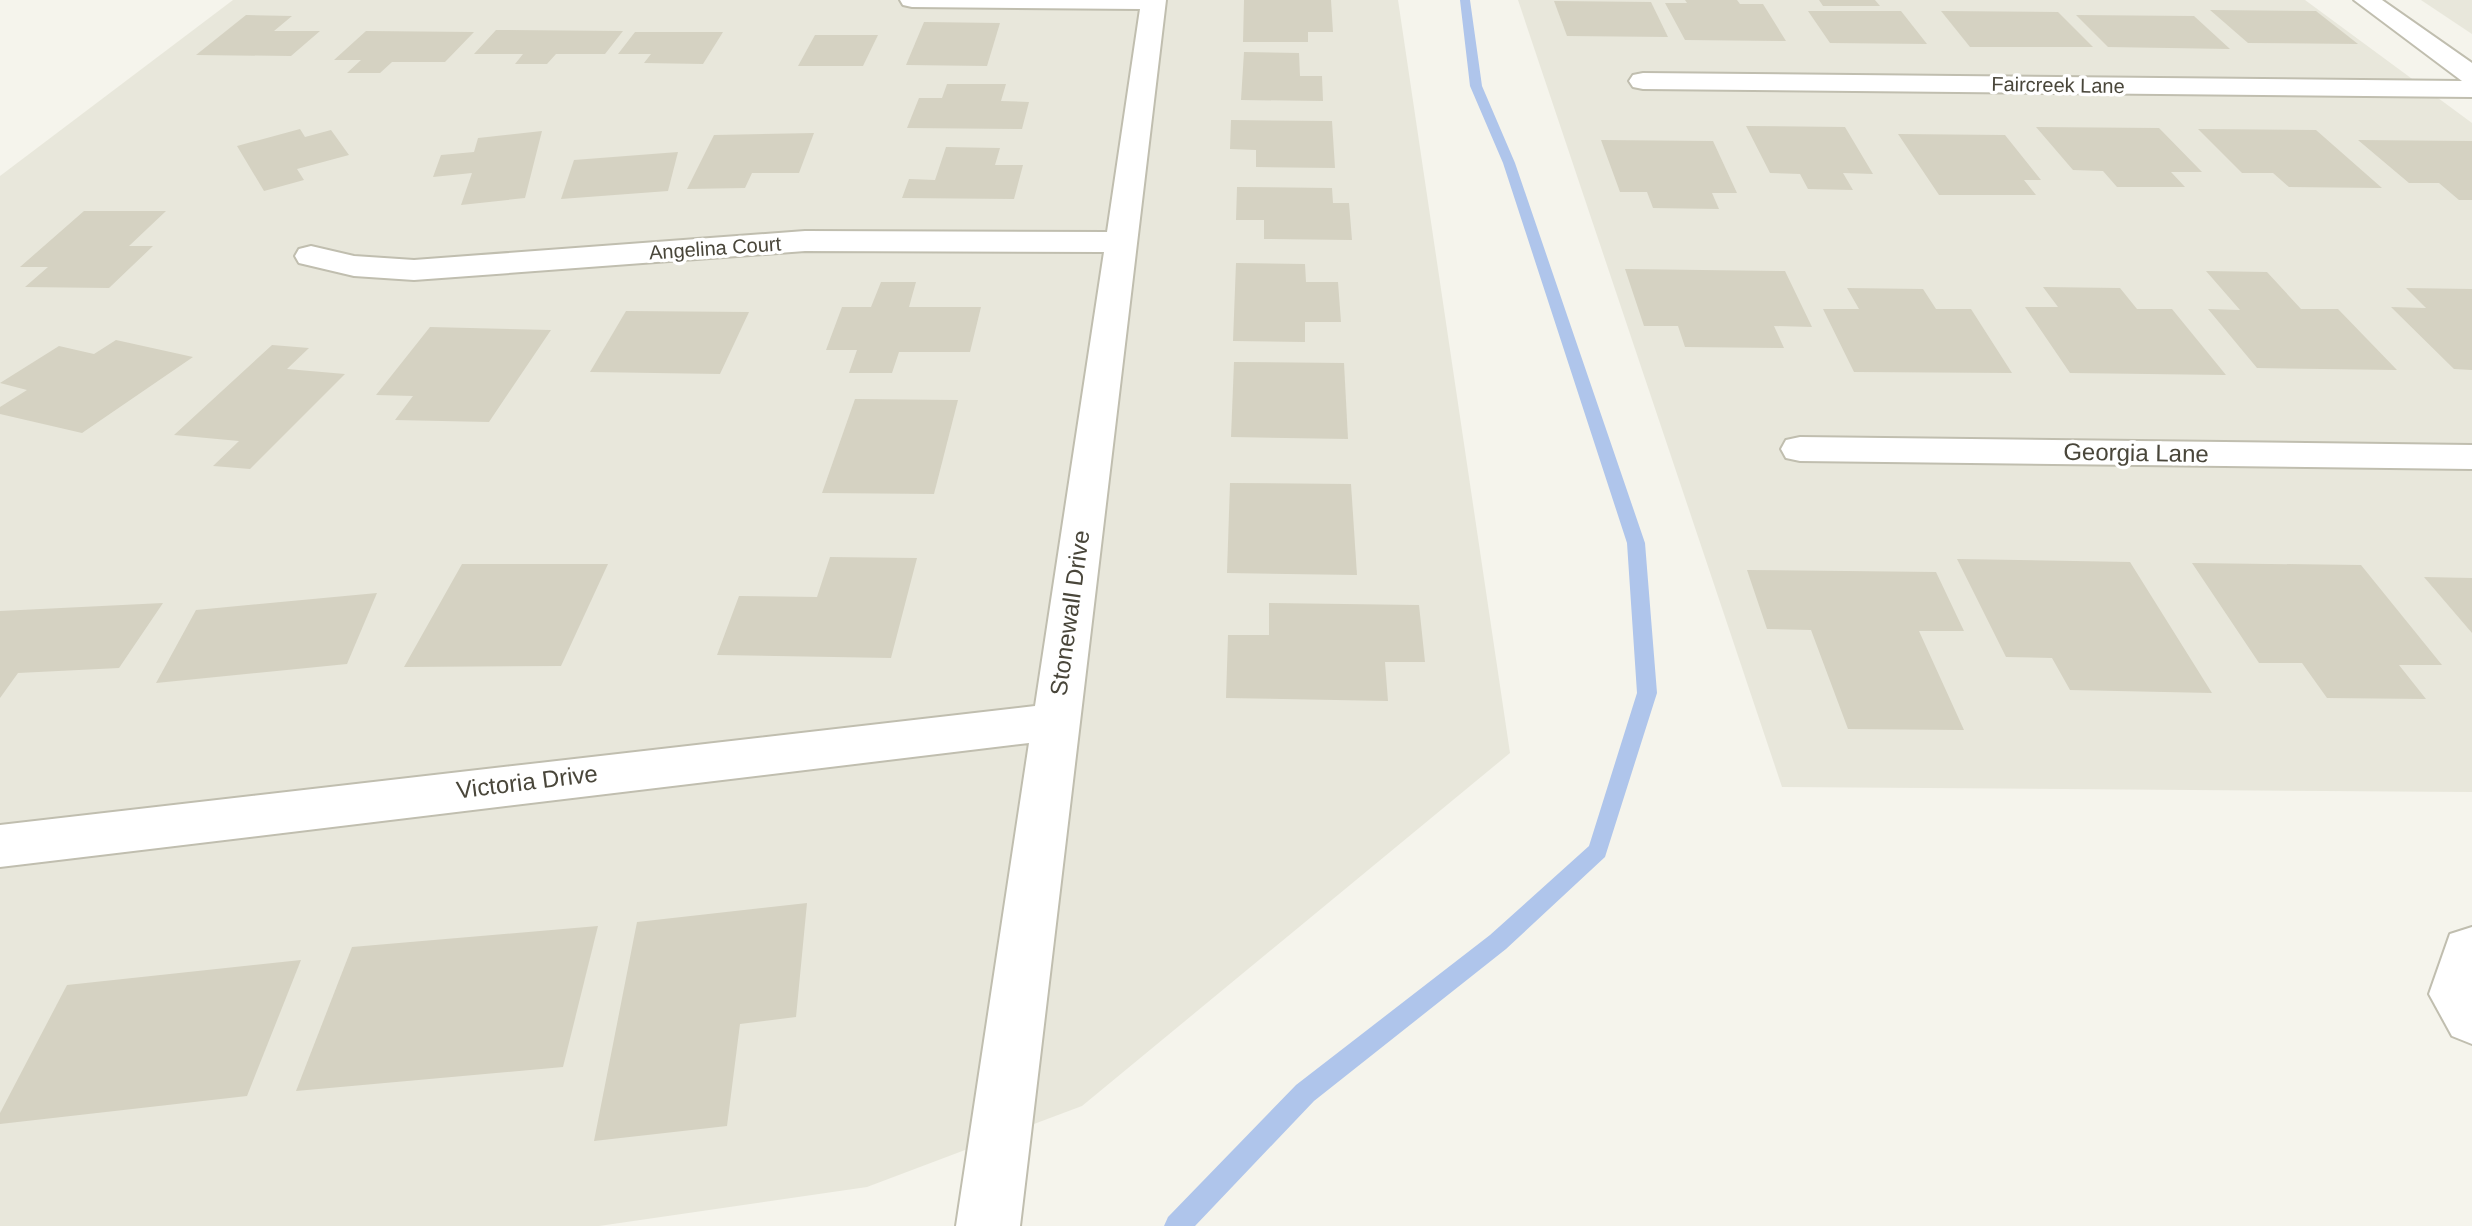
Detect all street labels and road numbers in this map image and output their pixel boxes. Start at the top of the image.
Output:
street label: Faircreek Lane [1991,73,2125,97]
street label: Angelina Court [648,232,782,264]
street label: Georgia Lane [2063,438,2209,467]
street label: Stonewall Drive [1045,528,1094,697]
street label: Victoria Drive [455,759,599,804]

